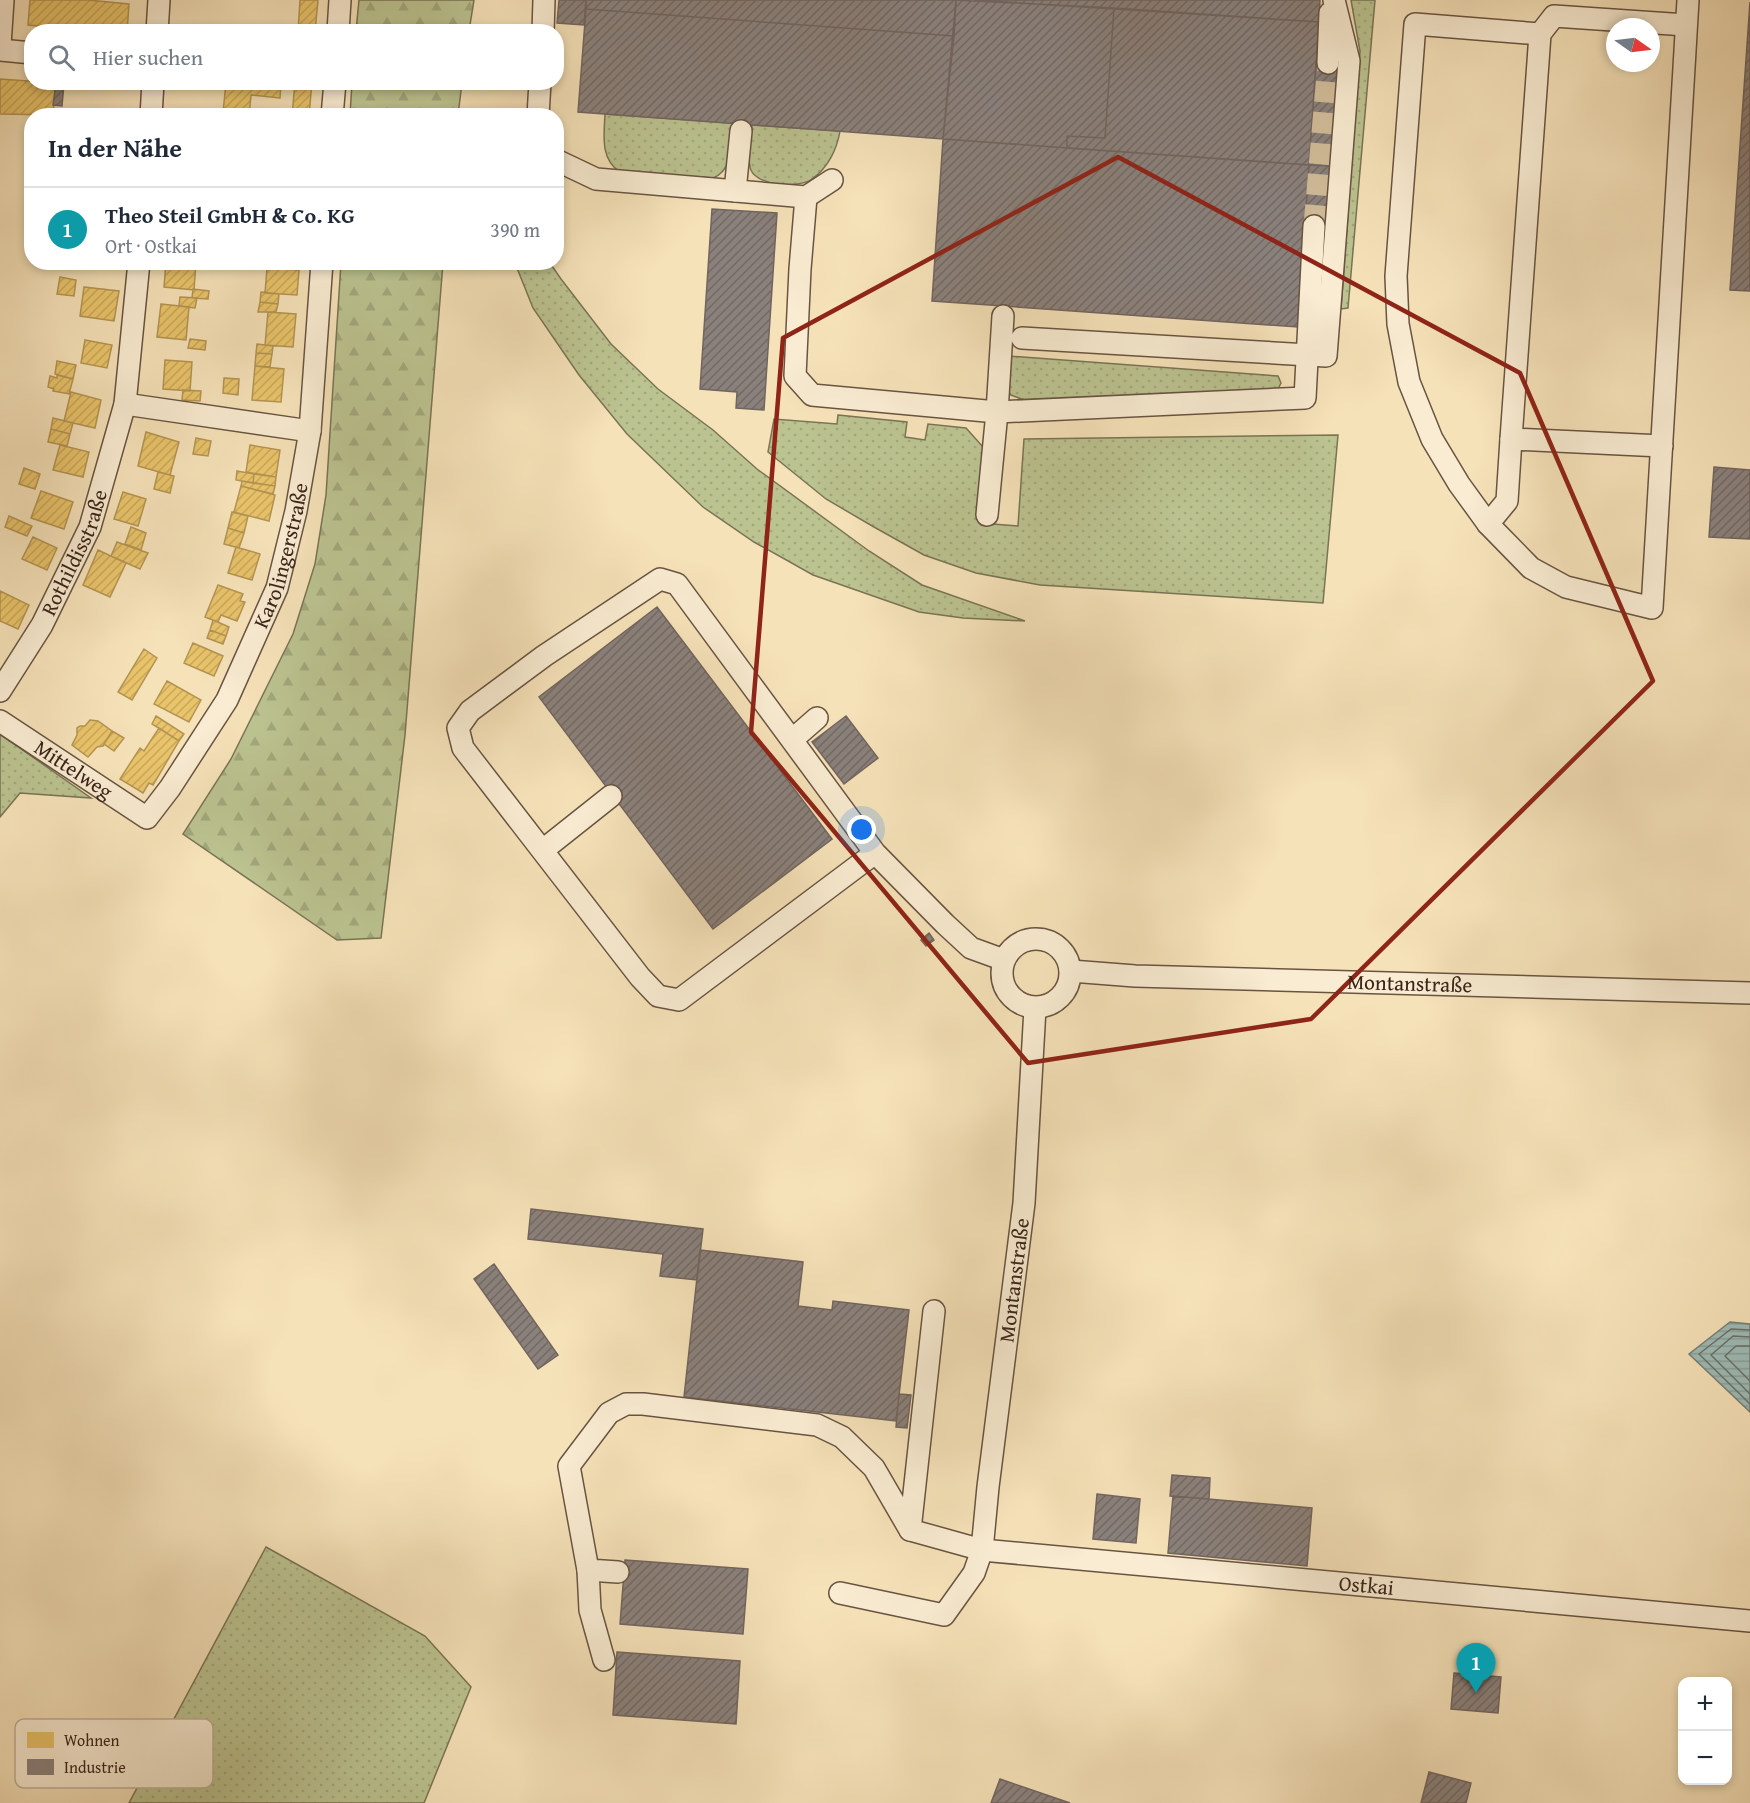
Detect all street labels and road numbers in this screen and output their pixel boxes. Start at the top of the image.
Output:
street label: Karolingerstraße [245,480,316,633]
street label: Rothildisstraße [33,485,115,621]
street label: Mittelweg [28,732,120,807]
street label: Montanstraße [1347,966,1473,1000]
street label: Montanstraße [990,1216,1037,1344]
street label: Ostkai [1338,1567,1395,1603]

